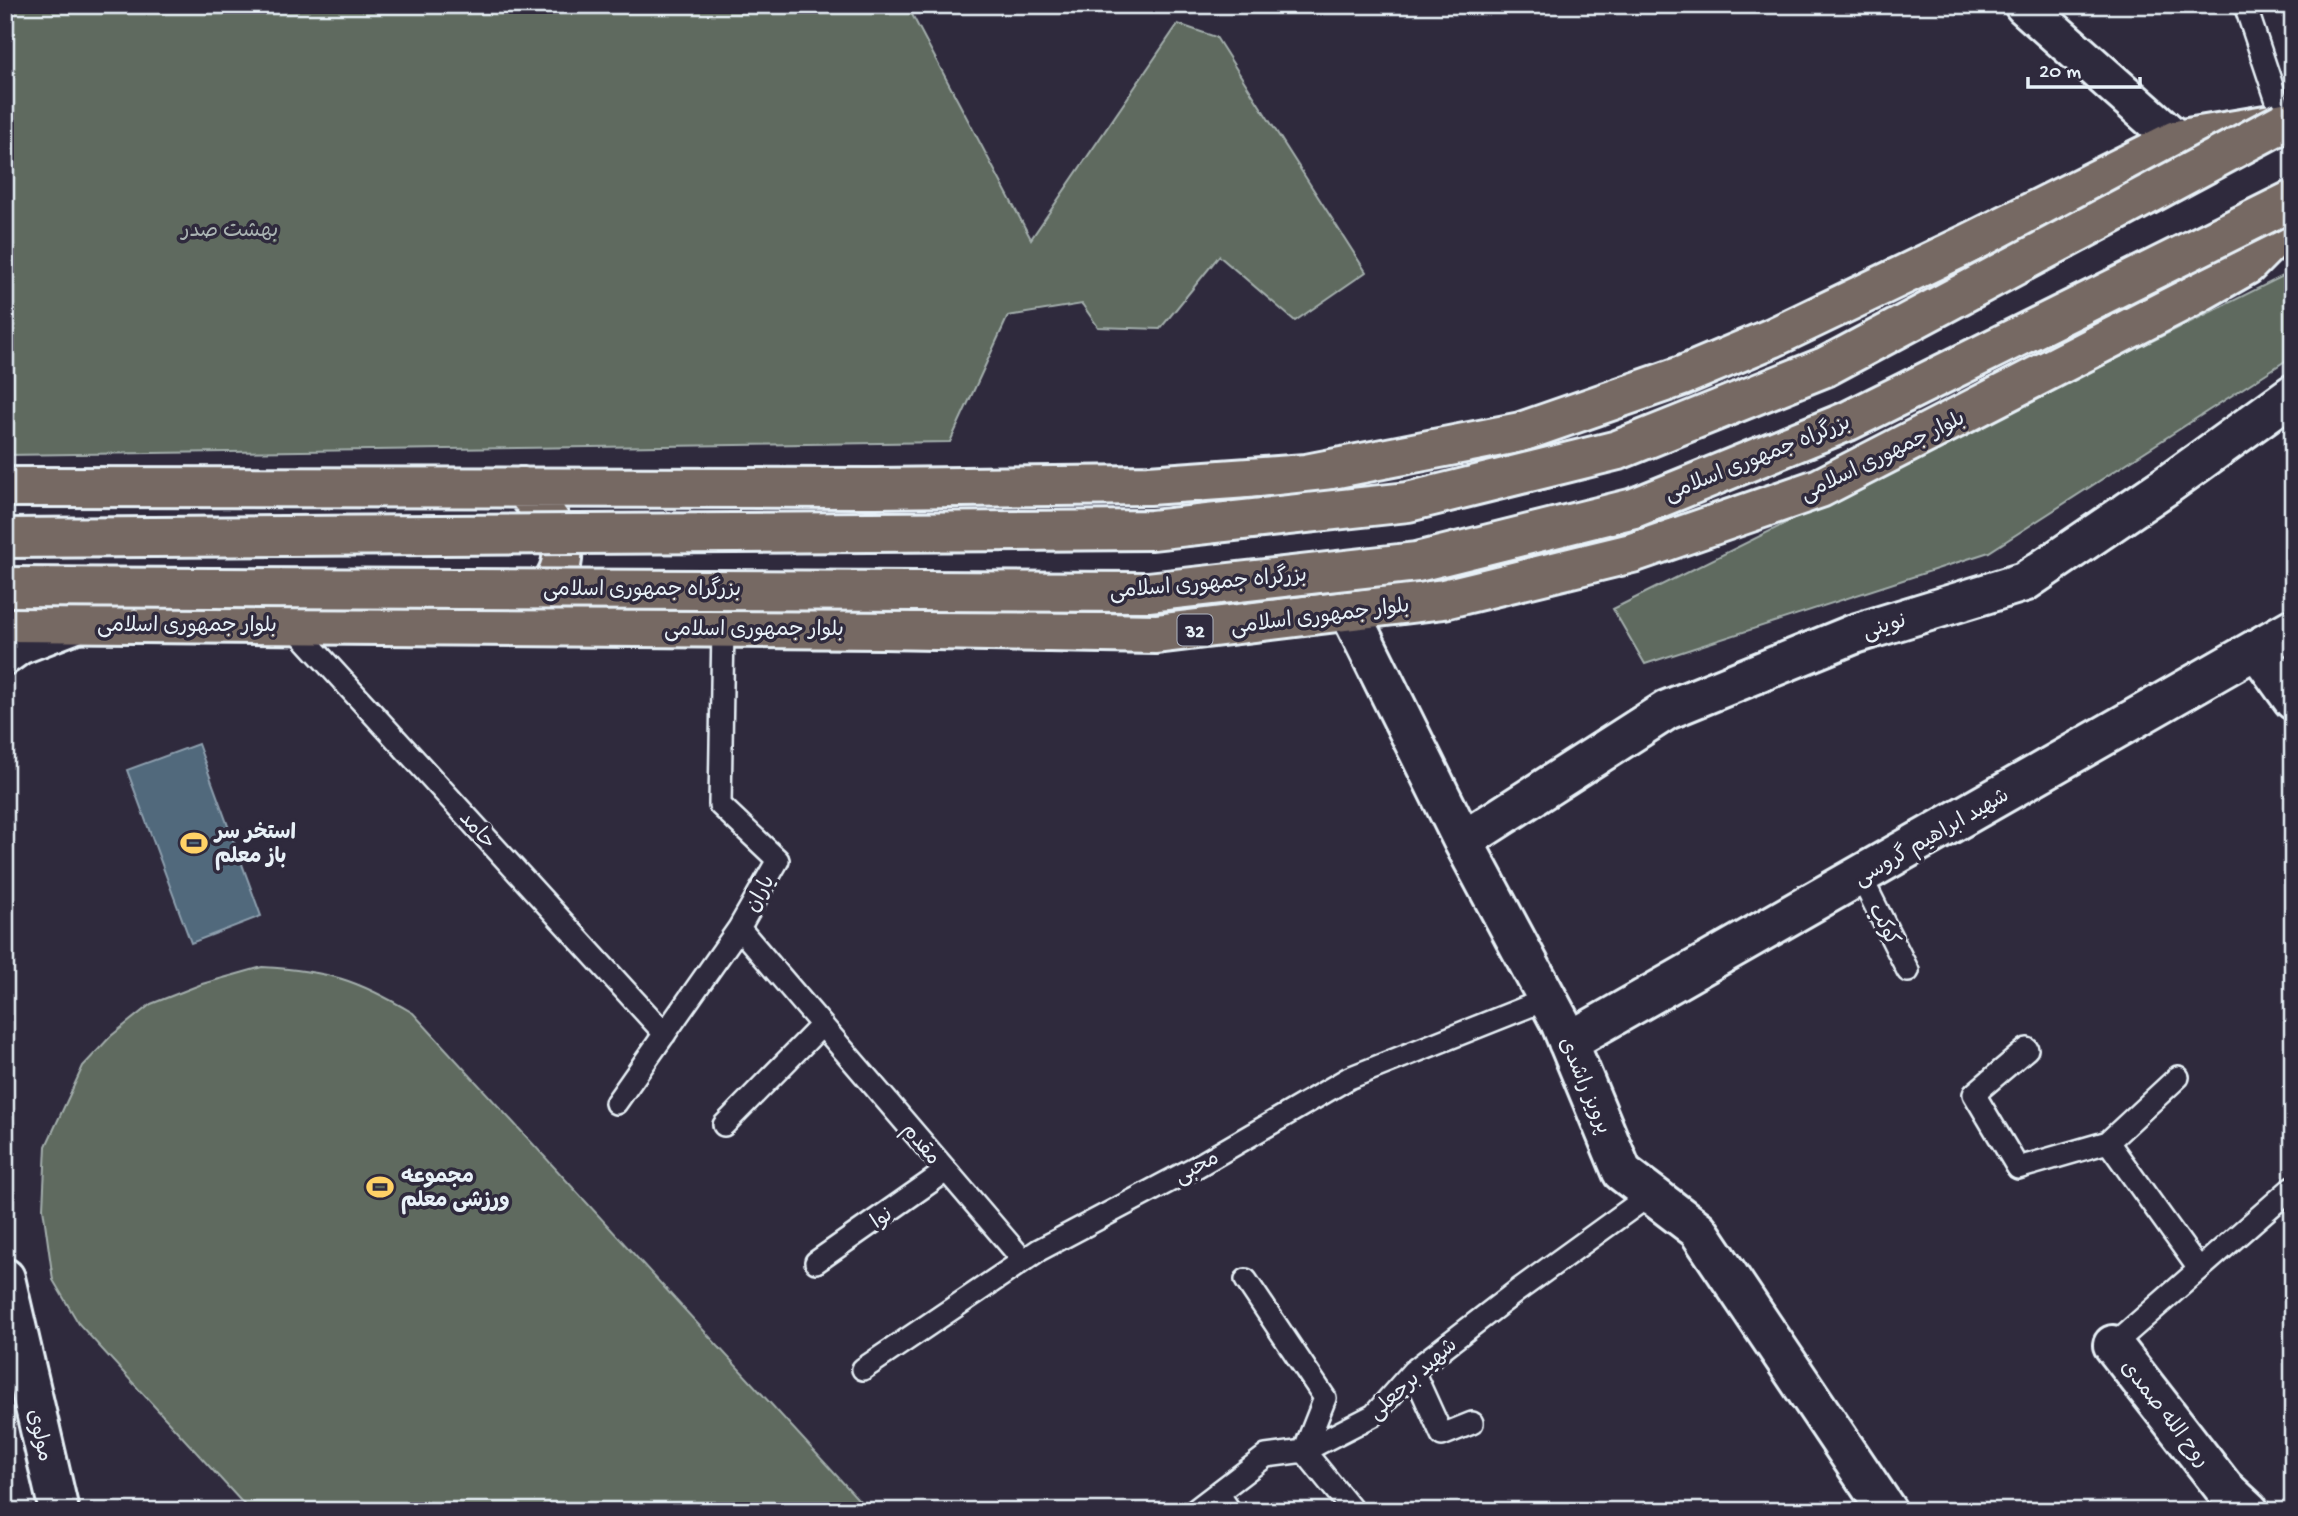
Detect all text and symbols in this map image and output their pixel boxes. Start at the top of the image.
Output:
scale bar [2028,46,2140,90]
text: 20 m [2039,61,2081,86]
park label: بهشت صدر [180,220,278,245]
street label: بلوار جمهوری اسلامی [1797,407,1970,509]
street label: بزرگراه جمهوری اسلامی [1661,409,1855,509]
street label: بزرگراه جمهوری اسلامی [1108,561,1308,607]
street label: بزرگراه جمهوری اسلامی [543,576,741,604]
street label: بلوار جمهوری اسلامی [1230,595,1411,642]
street label: نوینی [1860,610,1910,647]
road number: 32 [1178,614,1212,646]
street label: بلوار جمهوری اسلامی [97,615,277,640]
street label: بلوار جمهوری اسلامی [664,619,844,644]
street label: شهید ابراهیم گروسی [1849,782,2015,894]
street label: حامد [452,807,499,855]
place label: استخر سر باز معلم [213,822,296,871]
sports icon: استخر سر باز معلم [179,828,209,858]
street label: یاران [742,872,782,918]
street label: کوکب [1861,900,1903,951]
street label: پرویز راشدی [1551,1034,1614,1138]
street label: مقدم [895,1119,944,1171]
street label: محبی [1171,1147,1224,1191]
place label: مجموعه ورزشی معلم [401,1166,510,1215]
sports icon: مجموعه ورزشی معلم [365,1172,395,1202]
street label: نوا [867,1204,899,1236]
street label: شهید برجعلی [1365,1334,1464,1427]
street label: روح الله صمدی [2113,1356,2213,1474]
street label: مولوی [19,1407,56,1465]

